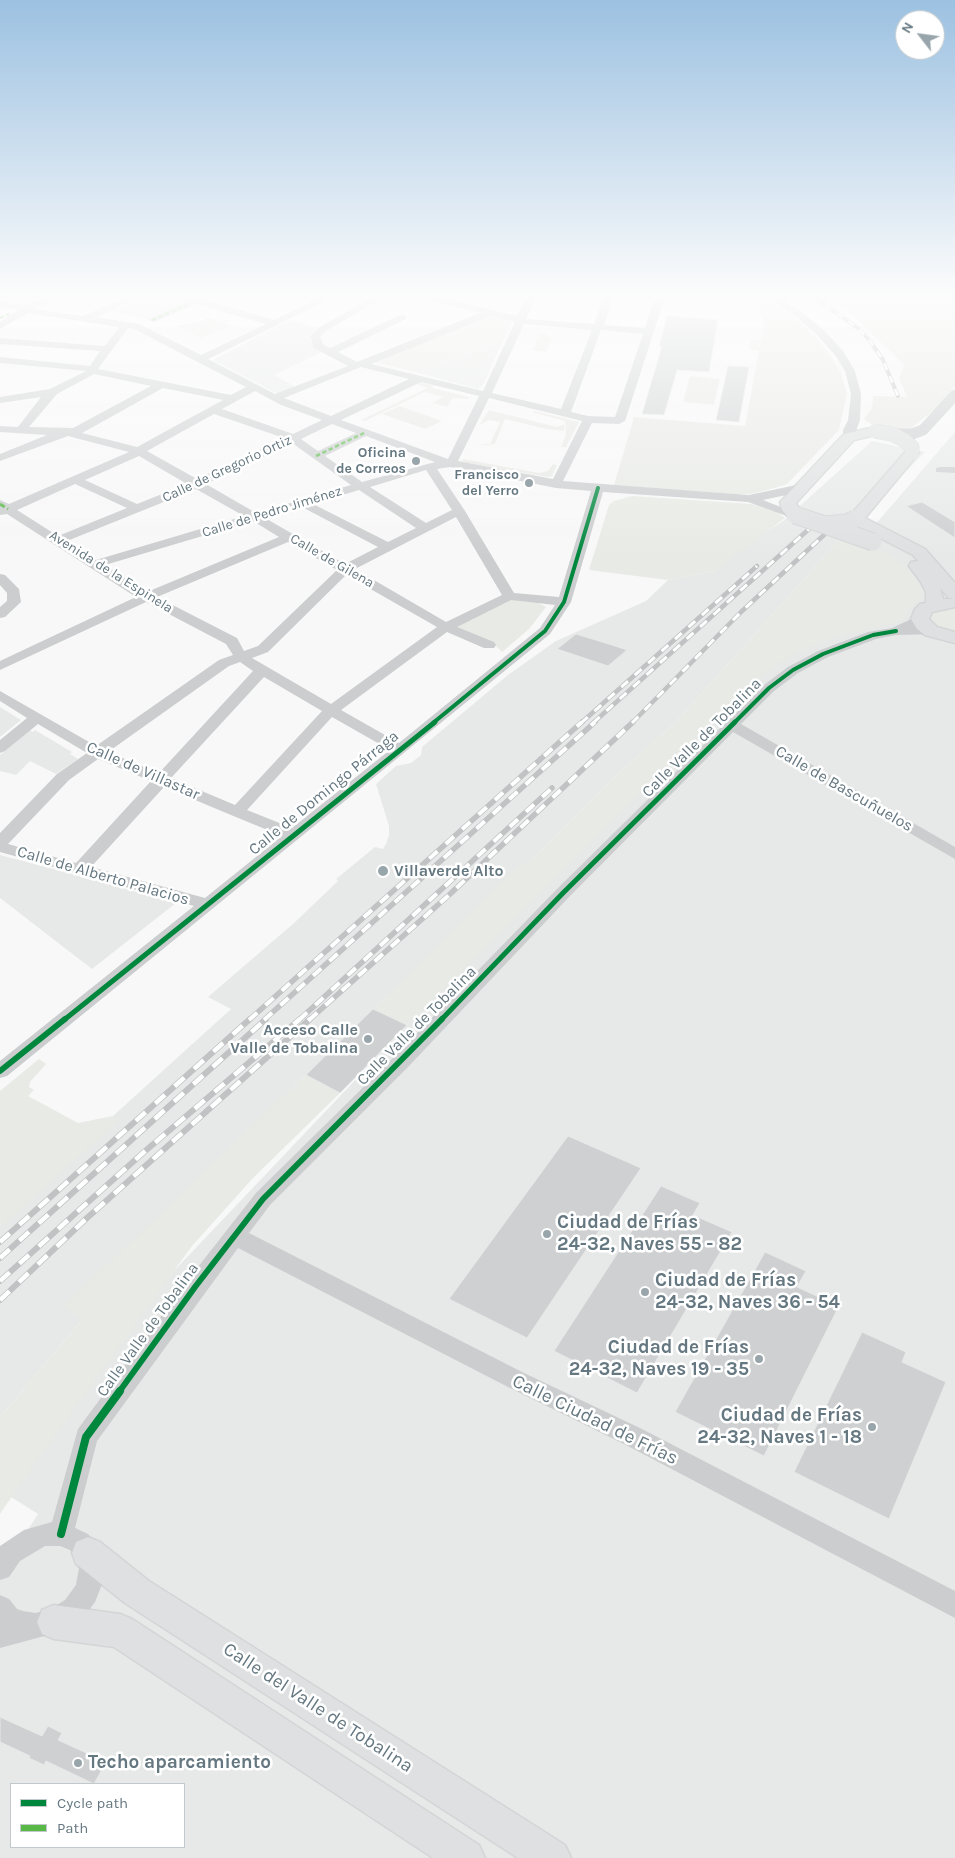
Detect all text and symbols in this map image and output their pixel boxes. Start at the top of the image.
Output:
north arrow [895,10,945,60]
text: N [898,19,917,36]
street label: Calle de Gregorio Ortiz [160,432,294,506]
place label: Oficina de Correos [336,445,406,478]
marker: Oficina de Correos [410,455,422,467]
place label: Francisco del Yerro [454,467,519,500]
marker: Francisco del Yerro [523,477,535,489]
street label: Calle de Pedro Jiménez [200,483,344,541]
street label: Avenida de la Espinela [46,527,176,617]
street label: Calle de Gilena [287,530,377,592]
street label: Calle Valle de Tobalina [638,674,766,802]
street label: Calle de Domingo Párraga [245,727,403,859]
street label: Calle de Villastar [84,737,202,805]
street label: Calle de Bascuñuelos [772,742,916,836]
street label: Calle de Alberto Palacios [15,842,191,910]
place label: Villaverde Alto [394,861,504,881]
marker: Villaverde Alto [376,864,390,878]
street label: Calle Valle de Tobalina [353,962,481,1090]
place label: Acceso Calle Valle de Tobalina [230,1020,358,1058]
marker: Acceso Calle Valle de Tobalina [362,1033,374,1045]
place label: Ciudad de Frías 24-32, Naves 55 - 82 [557,1212,742,1256]
marker: Ciudad de Frías 24-32, Naves 55 - 82 [541,1228,553,1240]
street label: Calle Valle de Tobalina [93,1259,203,1401]
place label: Ciudad de Frías 24-32, Naves 36 - 54 [655,1270,840,1314]
marker: Ciudad de Frías 24-32, Naves 36 - 54 [639,1286,651,1298]
place label: Ciudad de Frías 24-32, Naves 19 - 35 [569,1337,749,1381]
marker: Ciudad de Frías 24-32, Naves 19 - 35 [753,1353,765,1365]
street label: Calle Ciudad de Frías [508,1370,682,1470]
place label: Ciudad de Frías 24-32, Naves 1 - 18 [697,1405,862,1449]
marker: Ciudad de Frías 24-32, Naves 1 - 18 [866,1421,878,1433]
street label: Calle del Valle de Tobalina [219,1638,417,1778]
place label: Techo aparcamiento [88,1752,271,1774]
marker: Techo aparcamiento [72,1757,84,1769]
legend [10,1783,185,1848]
text: Cycle path [57,1794,128,1812]
text: Path [57,1819,88,1837]

